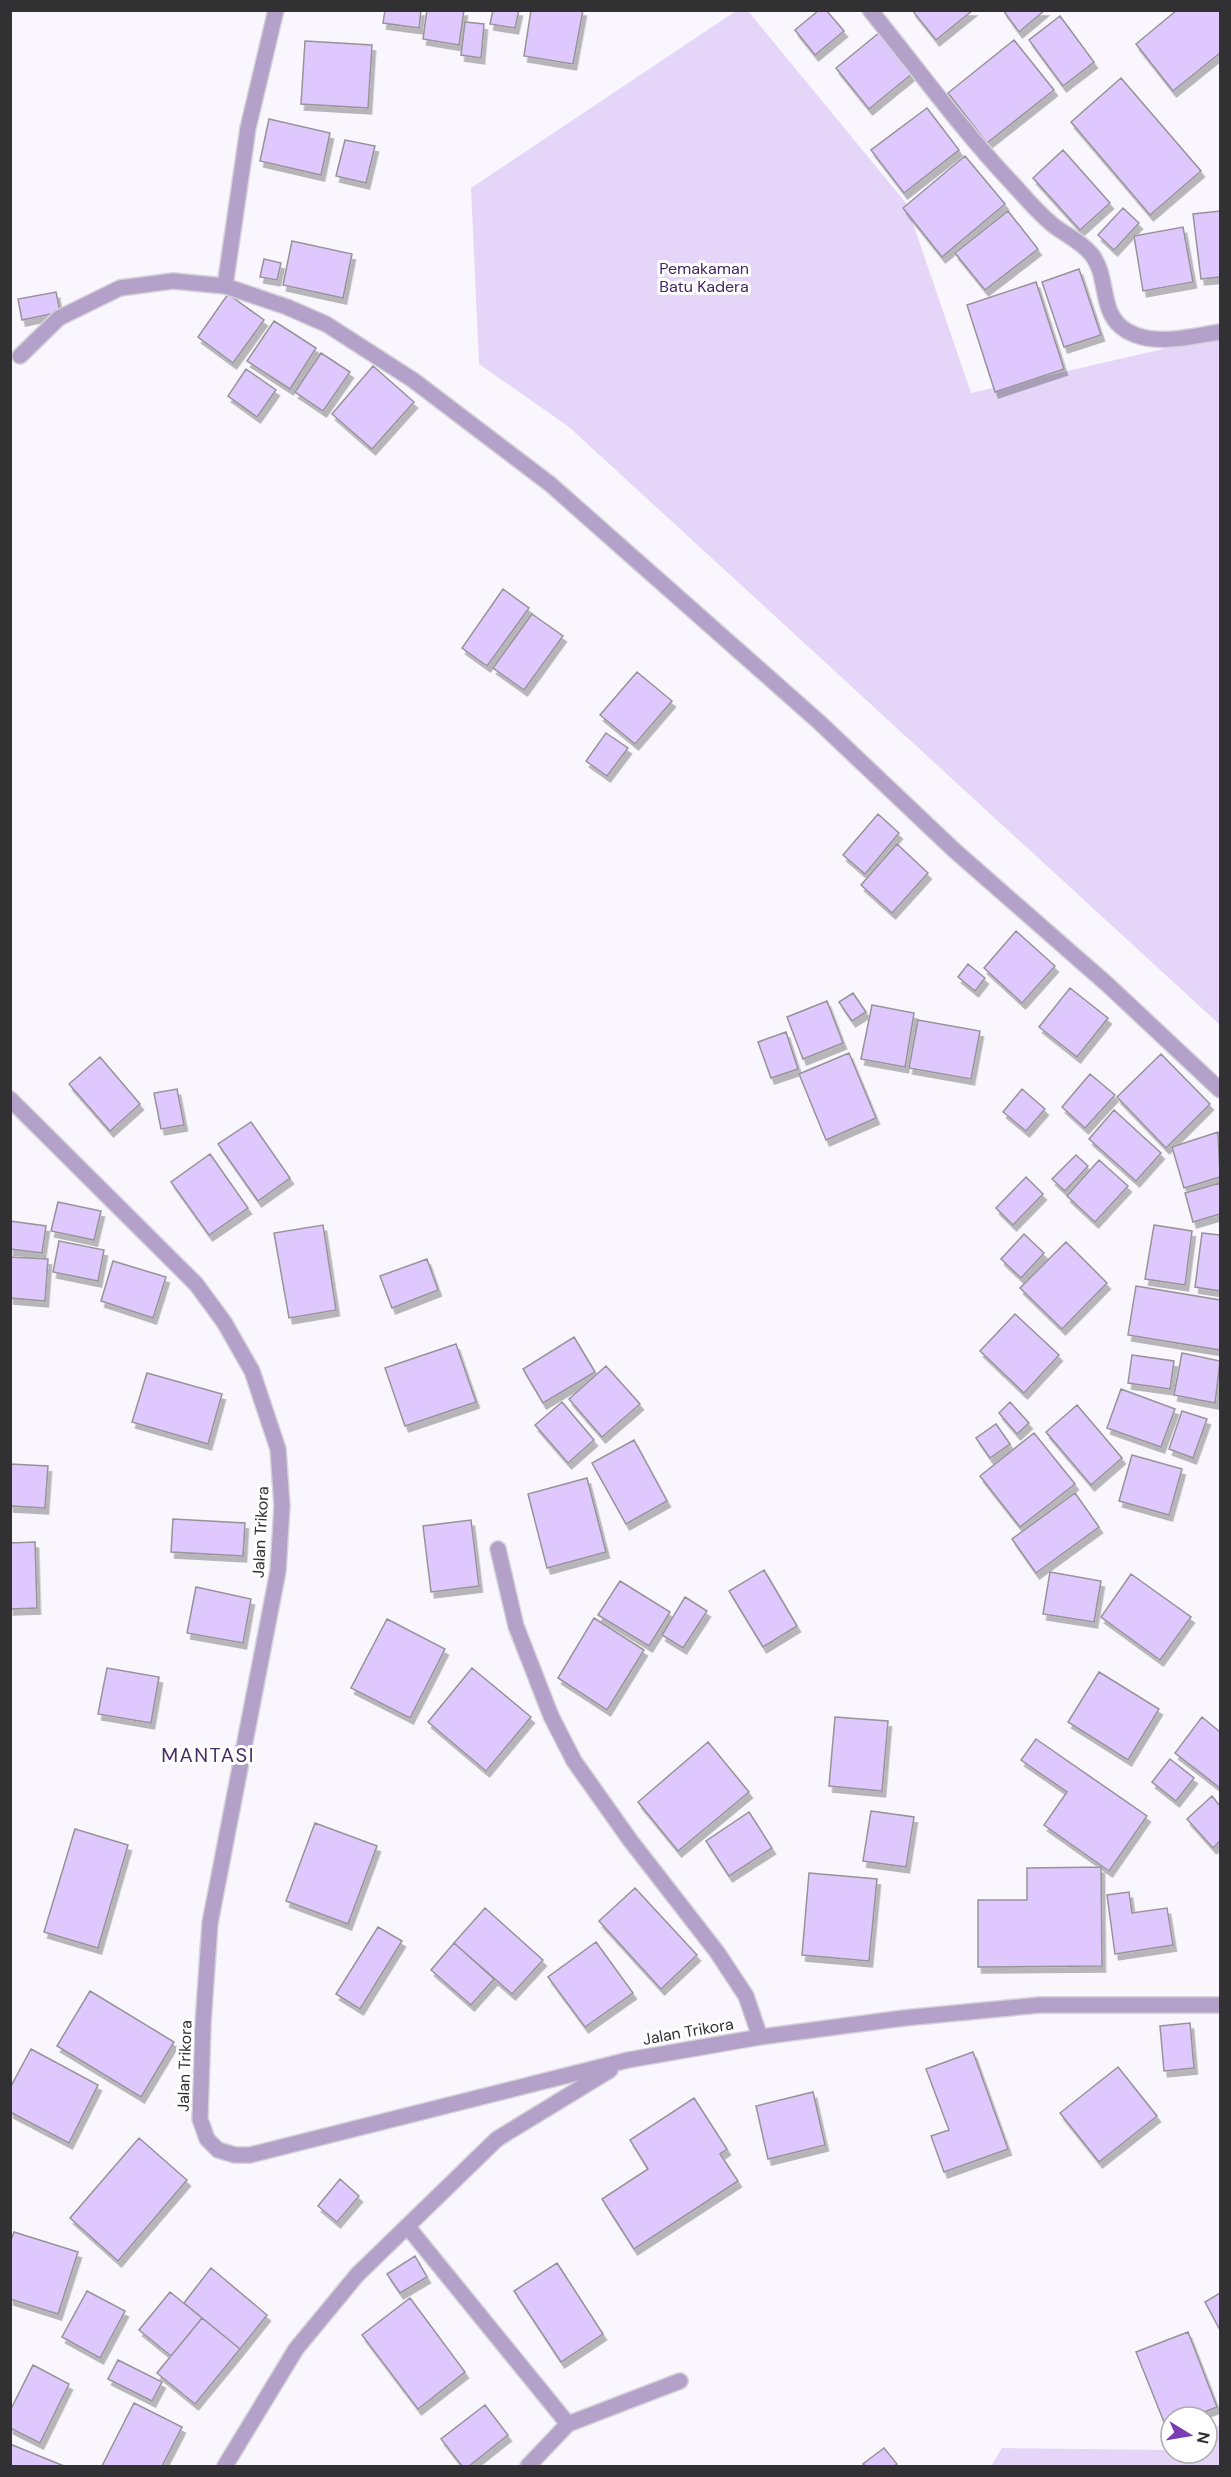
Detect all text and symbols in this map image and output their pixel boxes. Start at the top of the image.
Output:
park label: Pemakaman Batu Kadera [659,258,749,297]
street label: Jalan Trikora [248,1486,273,1578]
district label: MANTASI [161,1742,255,1768]
street label: Jalan Trikora [641,2013,735,2050]
street label: Jalan Trikora [172,2020,197,2112]
north arrow [1159,2405,1219,2465]
text: N [1192,2430,1215,2445]

